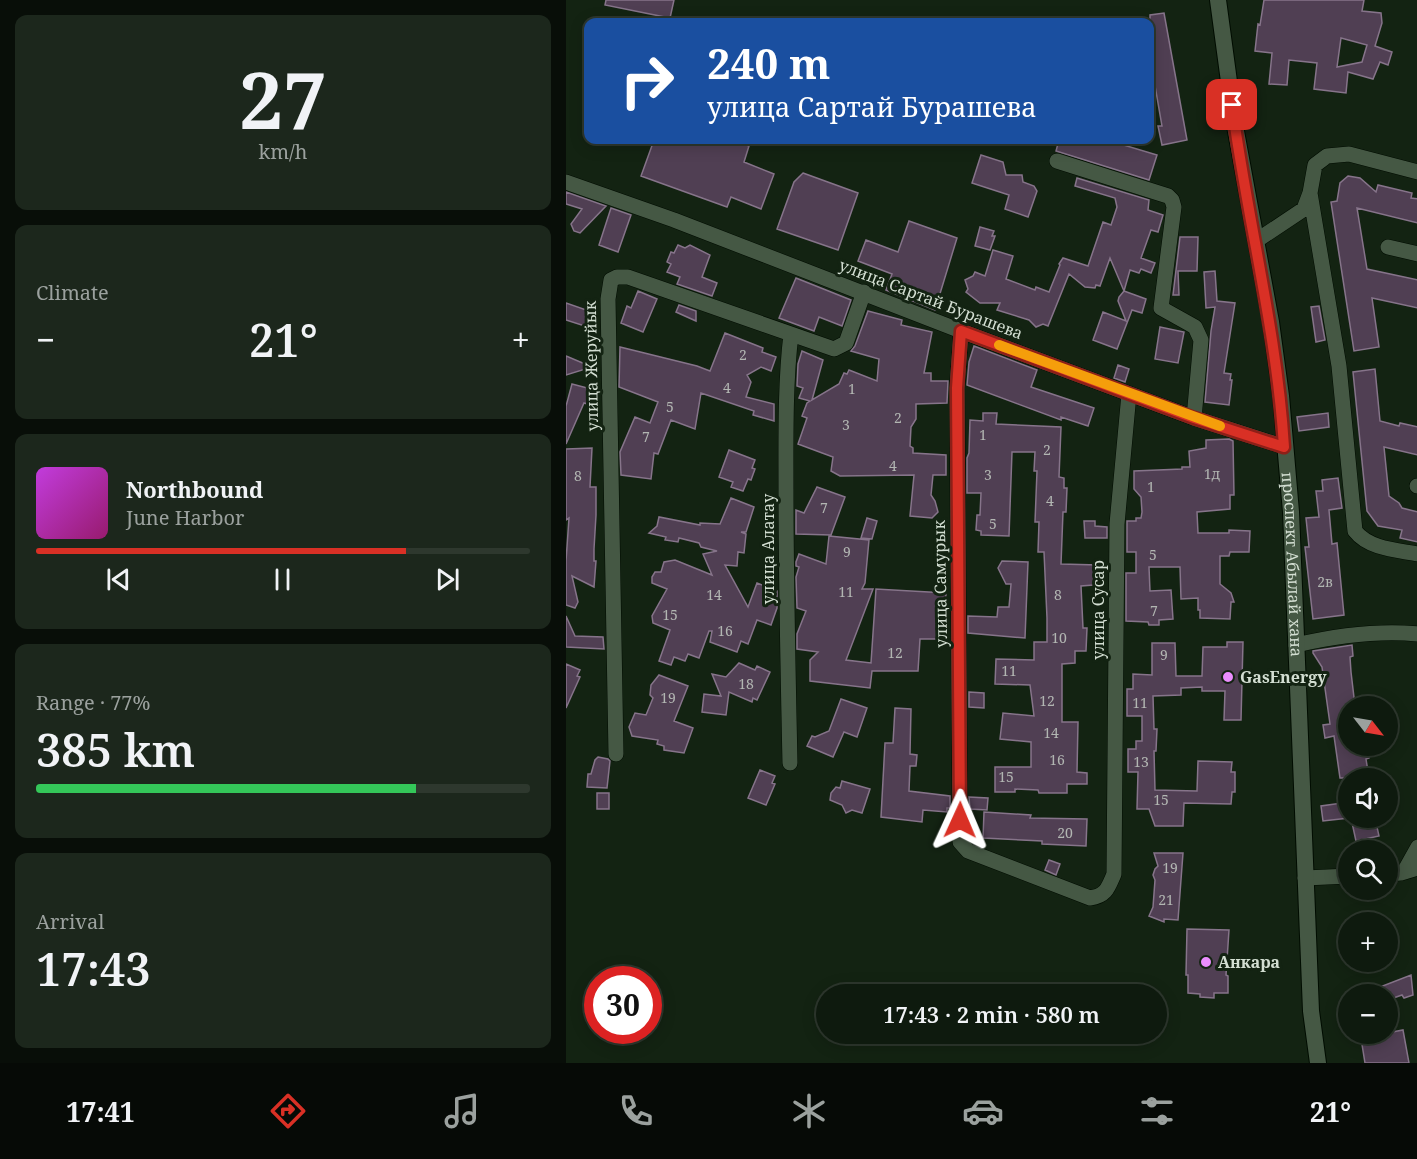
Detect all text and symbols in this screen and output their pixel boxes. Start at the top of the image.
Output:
text: 240 m [707,34,831,91]
icon: right [608,42,686,120]
text: 27 [239,46,327,152]
pin [1206,79,1257,130]
text: улица Сартай Бурашева [707,88,1037,125]
icon: arrive [1215,88,1248,121]
text: km/h [258,138,308,165]
street label: улица Сартай Бурашева [836,254,1026,344]
text: Climate [36,279,109,306]
street label: улица Жеруйык [579,300,603,431]
text: 21° [249,309,318,370]
text: − [36,317,55,362]
text: + [512,317,530,362]
house number: 2 [739,345,747,364]
house number: 4 [723,378,731,397]
house number: 1 [848,379,856,398]
house number: 5 [666,397,674,416]
house number: 2 [894,408,902,427]
house number: 3 [842,415,850,434]
house number: 1 [979,425,987,444]
house number: 7 [642,427,650,446]
house number: 2 [1043,440,1051,459]
house number: 4 [889,456,897,475]
house number: 1д [1204,464,1221,483]
house number: 3 [984,465,992,484]
house number: 8 [574,466,582,485]
street label: проспект Абылай хана [1277,471,1308,657]
text: Northbound [126,474,263,504]
house number: 1 [1147,477,1155,496]
house number: 4 [1046,491,1054,510]
street label: улица Алатау [757,493,779,604]
house number: 7 [820,498,828,517]
text: June Harbor [126,504,244,531]
house number: 5 [989,514,997,533]
street label: улица Самурык [928,520,952,648]
house number: 9 [843,542,851,561]
house number: 5 [1149,545,1157,564]
street label: улица Сусар [1087,560,1109,660]
icon: previous [102,563,135,596]
icon: pause [266,563,299,596]
icon: next [431,563,464,596]
house number: 2в [1317,572,1333,591]
house number: 11 [838,582,854,601]
house number: 14 [706,585,722,604]
house number: 8 [1054,585,1062,604]
house number: 7 [1150,601,1158,620]
house number: 15 [662,605,678,624]
house number: 16 [717,621,733,640]
house number: 10 [1051,628,1067,647]
house number: 12 [887,643,903,662]
house number: 9 [1160,645,1168,664]
house number: 11 [1001,661,1017,680]
place label: GasEnergy [1240,666,1327,688]
marker: GasEnergy [1221,670,1235,684]
house number: 18 [738,674,754,693]
house number: 19 [660,688,676,707]
text: Range · 77% [36,689,150,716]
house number: 12 [1039,691,1055,710]
house number: 11 [1132,693,1148,712]
north arrow [1338,696,1398,756]
map controls [1338,696,1398,1044]
text: 385 km [36,719,195,780]
house number: 14 [1043,723,1059,742]
house number: 16 [1049,750,1065,769]
house number: 13 [1133,752,1149,771]
house number: 15 [998,767,1014,786]
button: sound [1338,768,1398,828]
position arrow [928,788,992,852]
house number: 15 [1153,790,1169,809]
house number: 20 [1057,823,1073,842]
button: search [1338,840,1398,900]
house number: 19 [1162,858,1178,877]
house number: 21 [1158,890,1174,909]
text: Arrival [36,908,104,935]
button: + [1338,912,1398,972]
text: 17:43 [36,938,151,999]
place label: Анкара [1218,951,1280,973]
marker: Анкара [1199,955,1213,969]
speed limit sign: 30 [584,966,662,1044]
button: − [1338,984,1398,1044]
text: 17:43 · 2 min · 580 m [883,999,1100,1029]
icon: directions [267,1090,309,1132]
icon: music [441,1090,483,1132]
icon: phone [615,1090,657,1132]
icon: climate [788,1090,830,1132]
icon: car [962,1090,1004,1132]
icon: filters [1136,1090,1178,1132]
text: 17:41 [66,1093,135,1130]
text: 21° [1310,1093,1351,1130]

